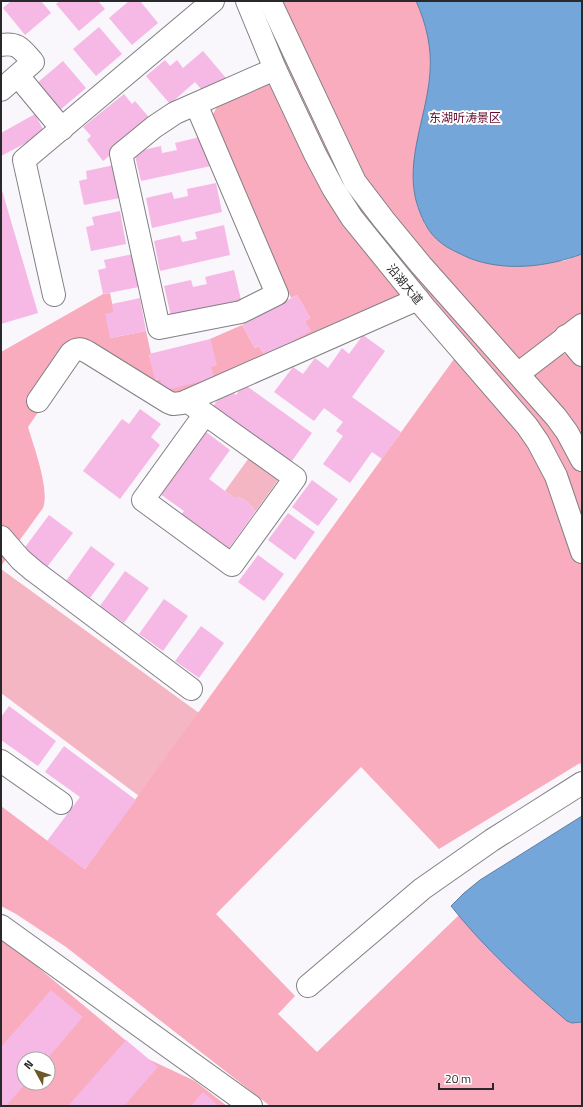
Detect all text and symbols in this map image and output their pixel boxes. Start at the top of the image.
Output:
park label: 东湖听涛景区 [429,108,501,127]
street label: 沿湖大道 [382,260,428,308]
north arrow [16,1051,56,1091]
text: N [20,1057,37,1073]
scale bar [439,1065,493,1091]
text: 20 m [445,1069,471,1088]

